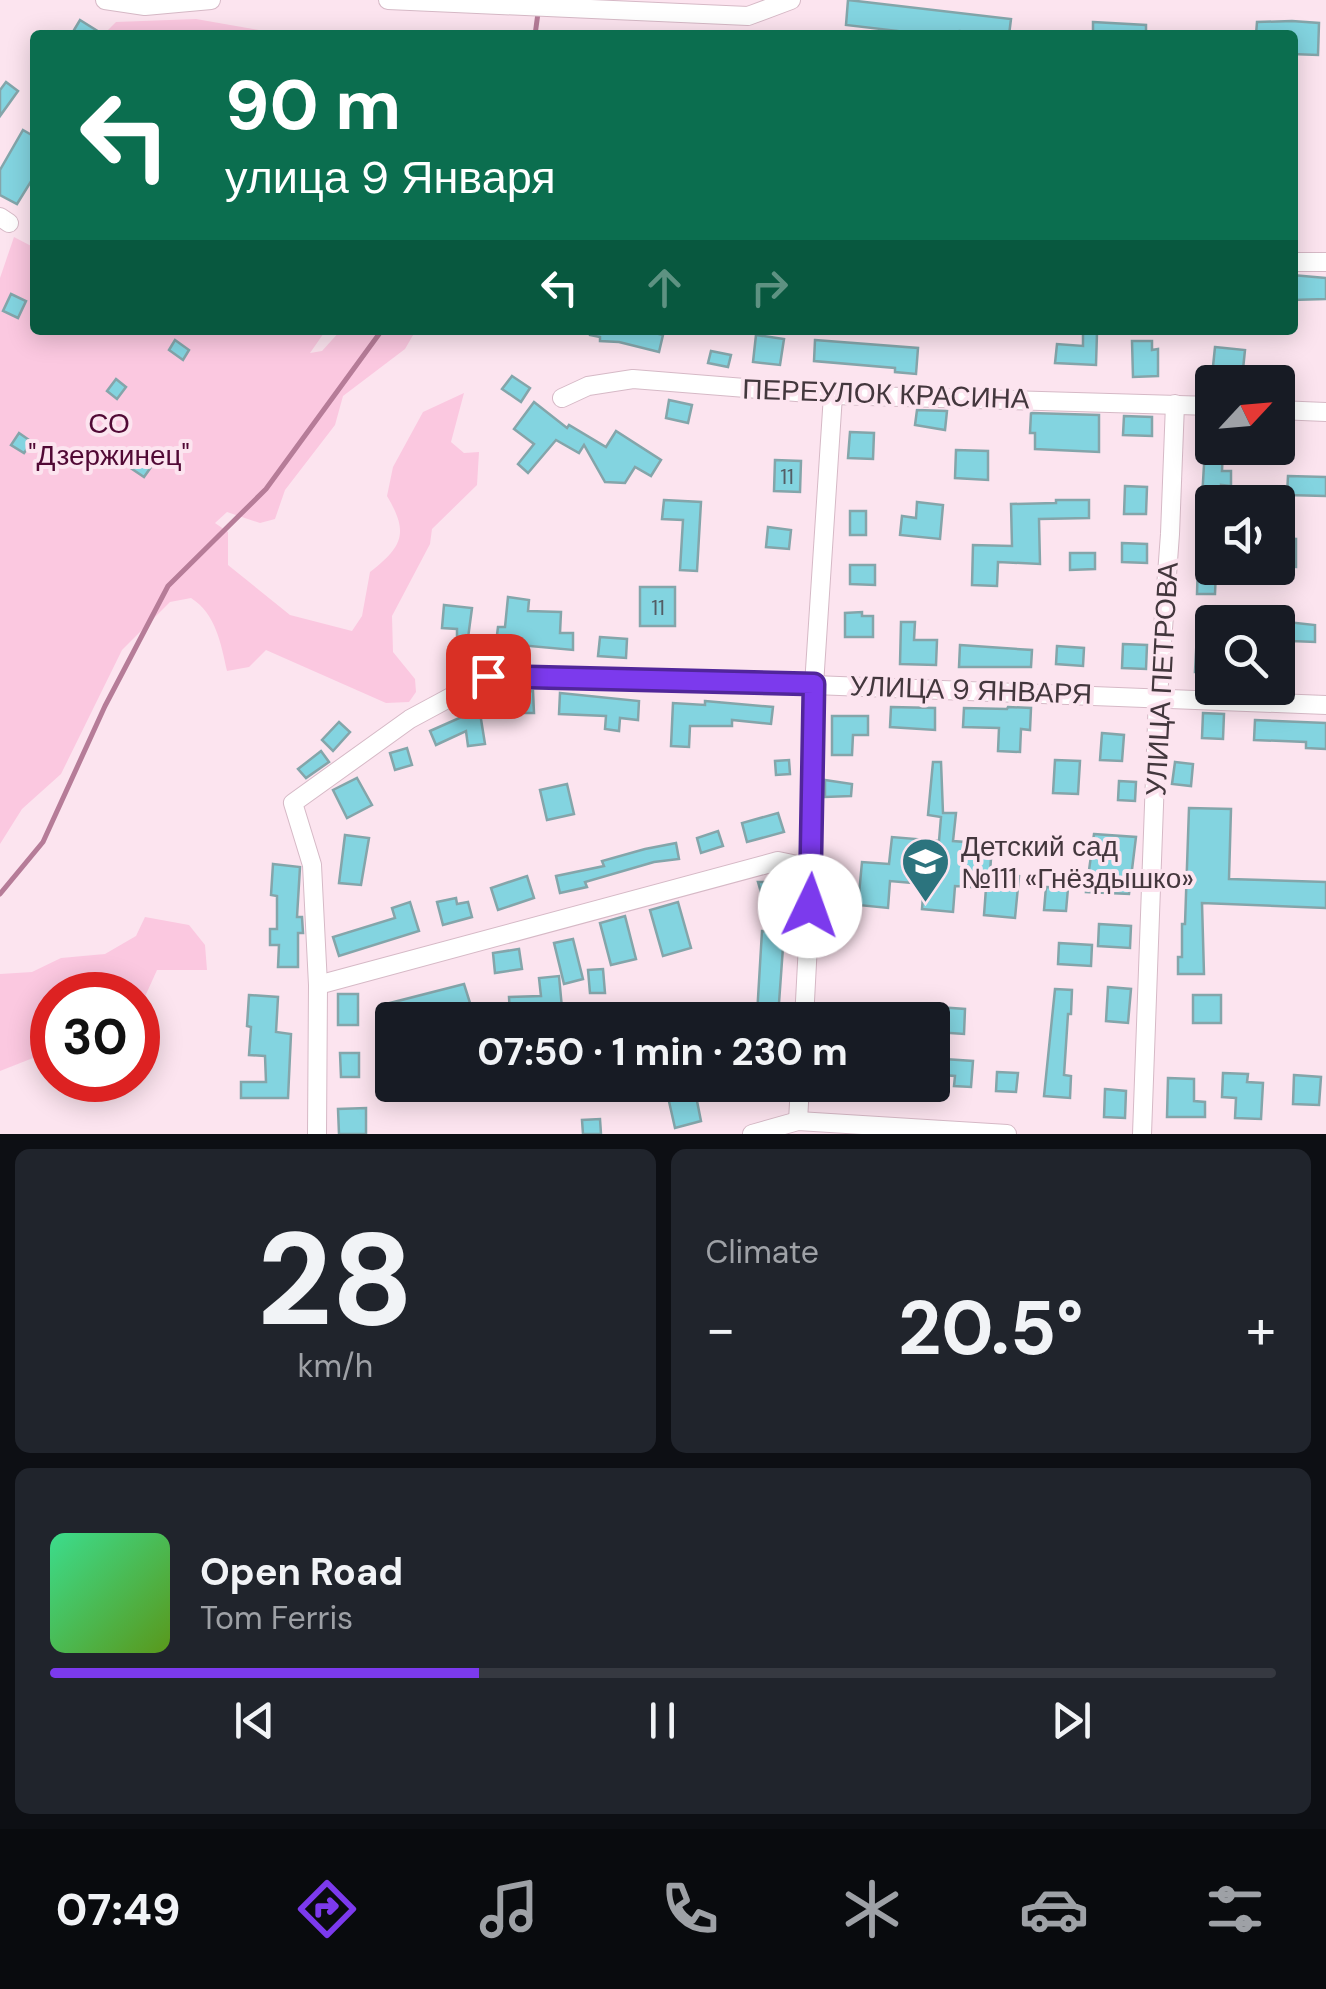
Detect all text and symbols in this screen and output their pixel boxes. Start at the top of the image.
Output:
text: 90 m [225,60,401,151]
icon: left [60,70,190,200]
text: улица 9 Января [225,148,556,207]
icon: left [532,260,587,315]
icon: ahead [637,260,692,315]
icon: right [742,260,797,315]
north arrow [1195,365,1295,465]
map controls [1195,365,1295,705]
street label: ПЕРЕУЛОК КРАСИНА [742,370,1031,418]
park label: СО "Дзержинец" [28,405,190,474]
house number: 11 [780,462,794,491]
button: sound [1195,485,1295,585]
street label: УЛИЦА ПЕТРОВА [1137,561,1187,797]
house number: 11 [651,593,665,622]
button: search [1195,605,1295,705]
pin [446,634,531,719]
icon: arrive [461,649,516,704]
street label: УЛИЦА 9 ЯНВАРЯ [849,667,1093,713]
place label: Детский сад №111 «Гнёздышко» [961,828,1194,897]
school or university icon: Детский сад №111 «Гнёздышко» [900,836,952,904]
position arrow [758,854,862,958]
speed limit sign: 30 [30,972,160,1102]
text: 07:50 · 1 min · 230 m [477,1027,848,1077]
text: 28 [257,1195,413,1364]
text: Climate [706,1231,819,1273]
text: 20.5° [898,1280,1084,1377]
text: − [706,1293,736,1365]
text: + [1246,1293,1276,1365]
text: km/h [297,1345,373,1387]
text: Open Road [200,1547,403,1597]
text: Tom Ferris [200,1597,353,1639]
icon: previous [227,1693,282,1748]
icon: pause [635,1693,690,1748]
icon: next [1044,1693,1099,1748]
icon: directions [292,1874,362,1944]
icon: music [474,1874,544,1944]
icon: phone [655,1874,725,1944]
icon: climate [837,1874,907,1944]
icon: car [1019,1874,1089,1944]
icon: filters [1200,1874,1270,1944]
text: 07:49 [56,1880,181,1939]

